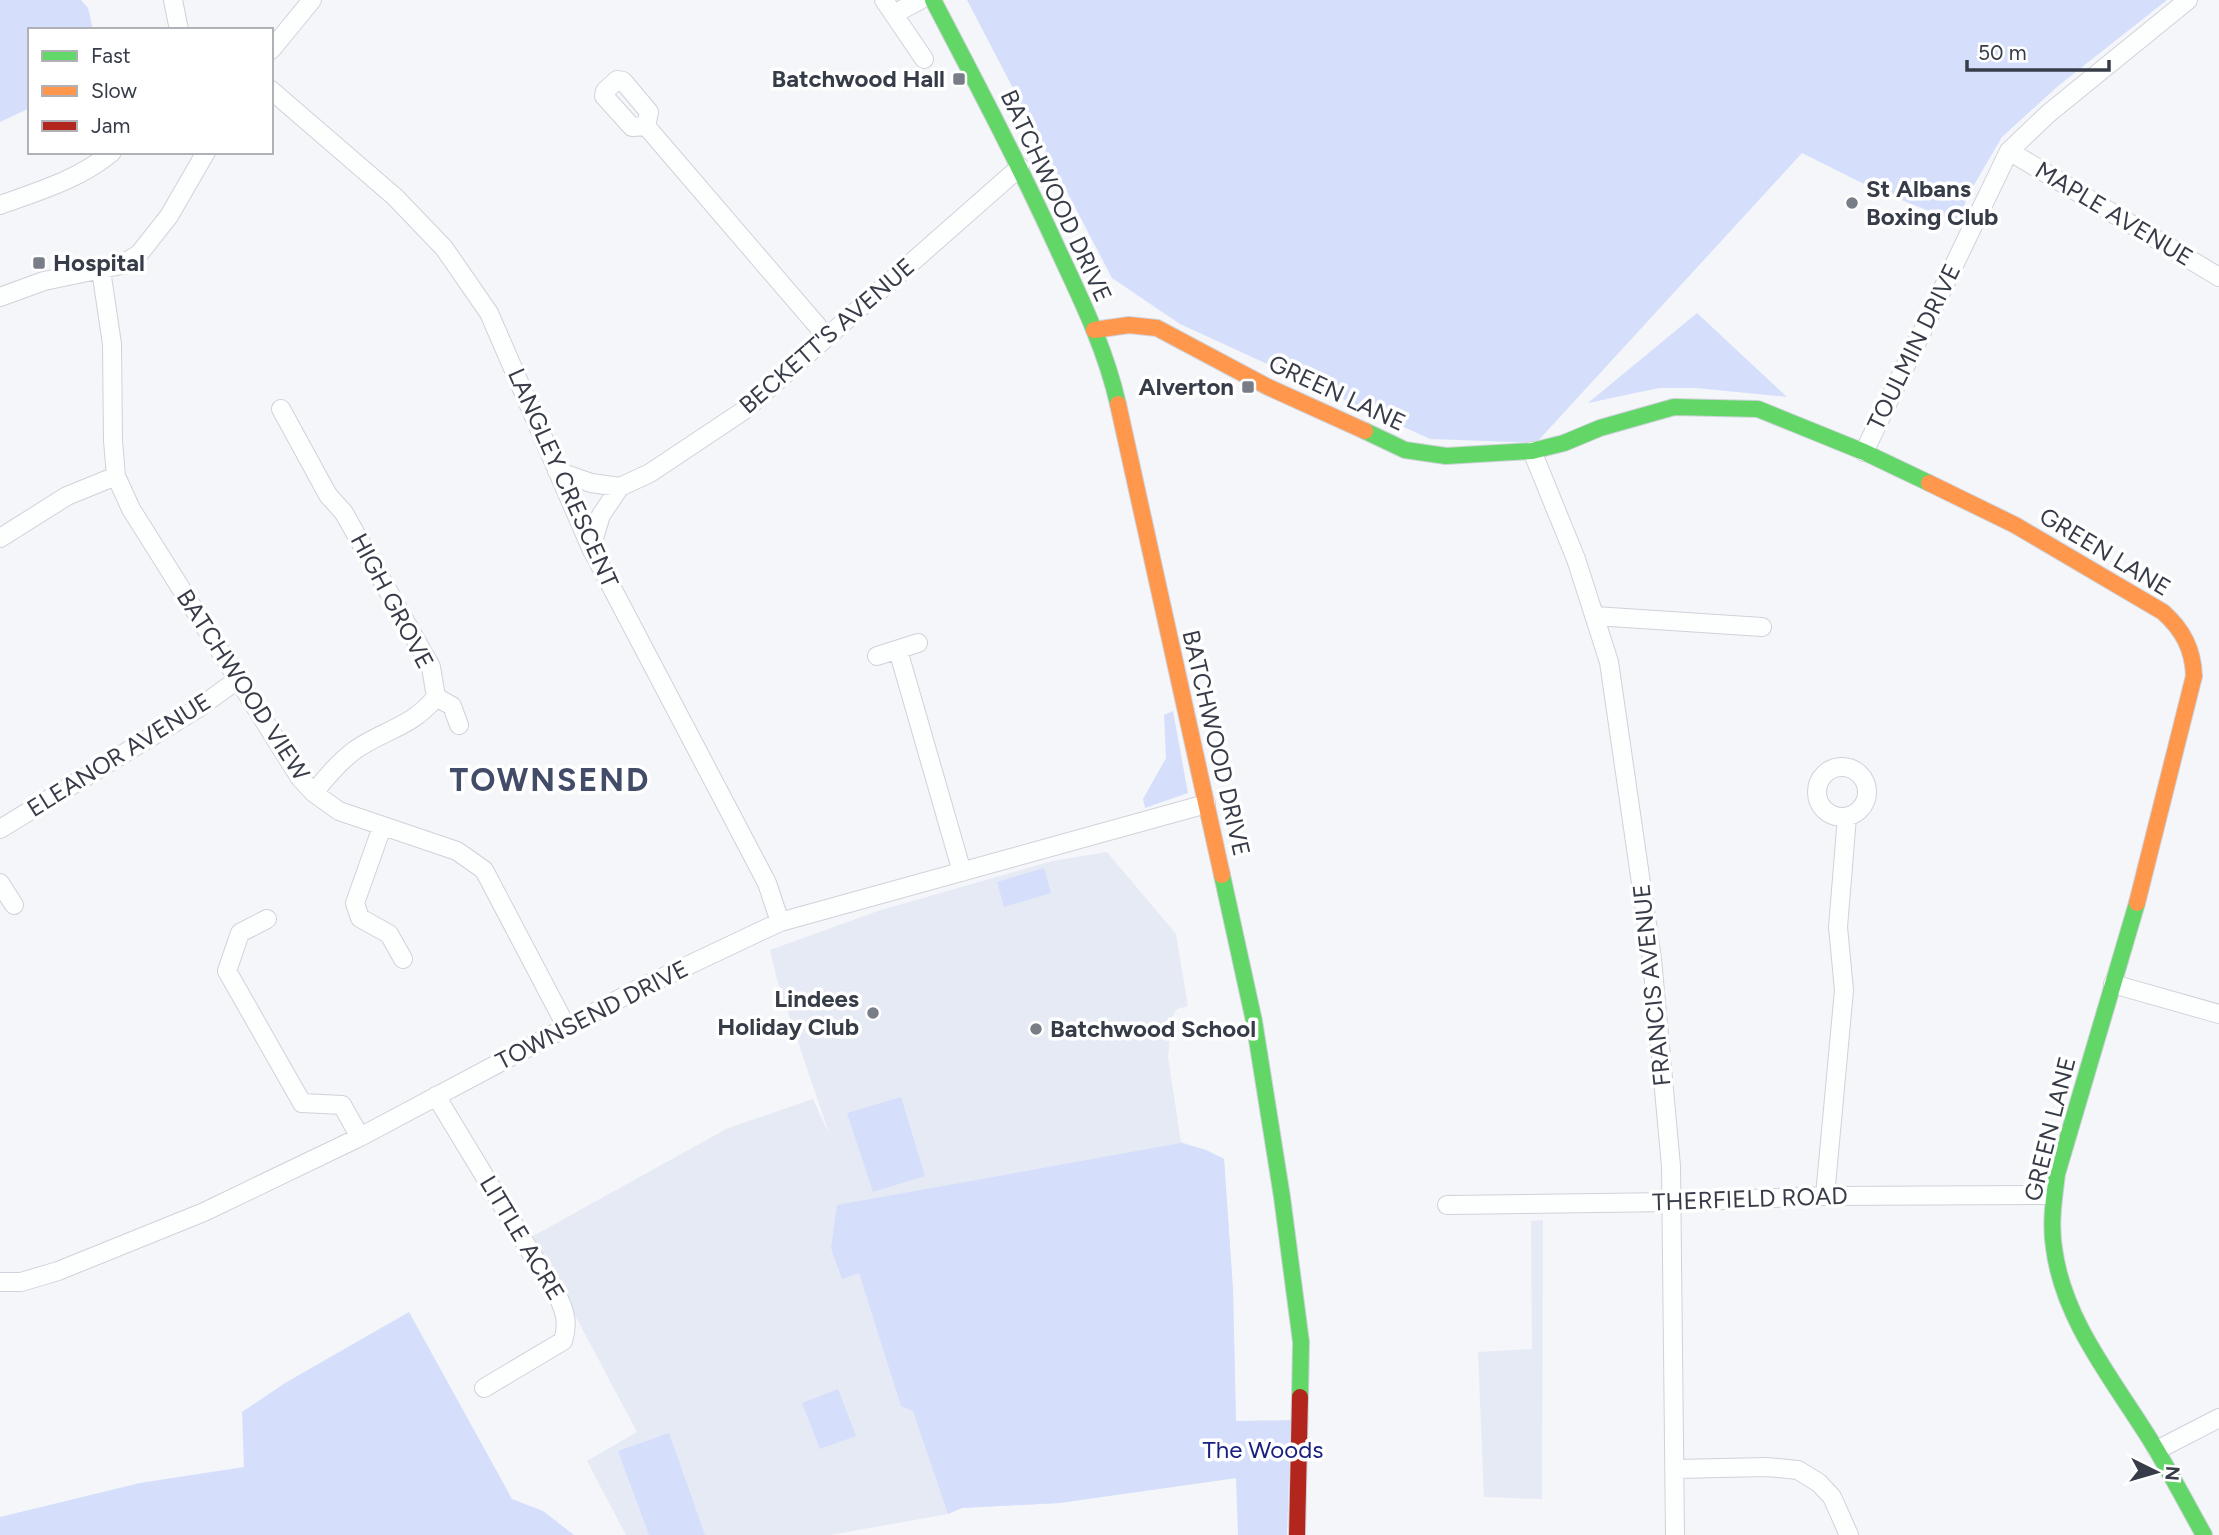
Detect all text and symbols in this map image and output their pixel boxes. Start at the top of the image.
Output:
legend [28,28,273,154]
scale bar [1967,28,2109,72]
text: 50 m [1978,40,2027,65]
text: Fast [91,43,131,68]
place label: Batchwood Hall [772,64,945,93]
marker: Batchwood Hall [951,71,967,87]
text: Slow [91,78,137,103]
street label: BATCHWOOD DRIVE [995,85,1118,306]
text: Jam [91,113,130,138]
street label: MAPLE AVENUE [2030,155,2198,272]
place label: St Albans Boxing Club [1866,174,1998,231]
marker: St Albans Boxing Club [1844,195,1860,211]
place label: Hospital [53,248,145,277]
street label: BECKETT'S AVENUE [733,252,920,420]
marker: Hospital [31,255,47,271]
street label: TOULMIN DRIVE [1861,259,1966,435]
street label: GREEN LANE [1264,348,1410,437]
street label: LANGLEY CRESCENT [502,364,625,592]
place label: Alverton [1139,372,1234,401]
marker: Alverton [1240,379,1256,395]
street label: GREEN LANE [2034,501,2176,602]
street label: HIGH GROVE [345,528,440,673]
street label: BATCHWOOD VIEW [171,584,316,786]
street label: BATCHWOOD DRIVE [1176,627,1257,859]
street label: ELEANOR AVENUE [22,686,216,823]
district label: TOWNSEND [450,761,650,799]
street label: FRANCIS AVENUE [1626,882,1677,1088]
street label: TOWNSEND DRIVE [491,953,693,1076]
place label: Lindees Holiday Club [717,984,859,1041]
marker: Lindees Holiday Club [865,1005,881,1021]
place label: Batchwood School [1050,1014,1256,1043]
marker: Batchwood School [1028,1021,1044,1037]
street label: GREEN LANE [2018,1054,2081,1204]
street label: LITTLE ACRE [474,1170,571,1305]
street label: THERFIELD ROAD [1652,1181,1848,1216]
park label: The Woods [1203,1435,1323,1464]
north arrow [2121,1437,2191,1507]
text: N [2160,1465,2185,1482]

